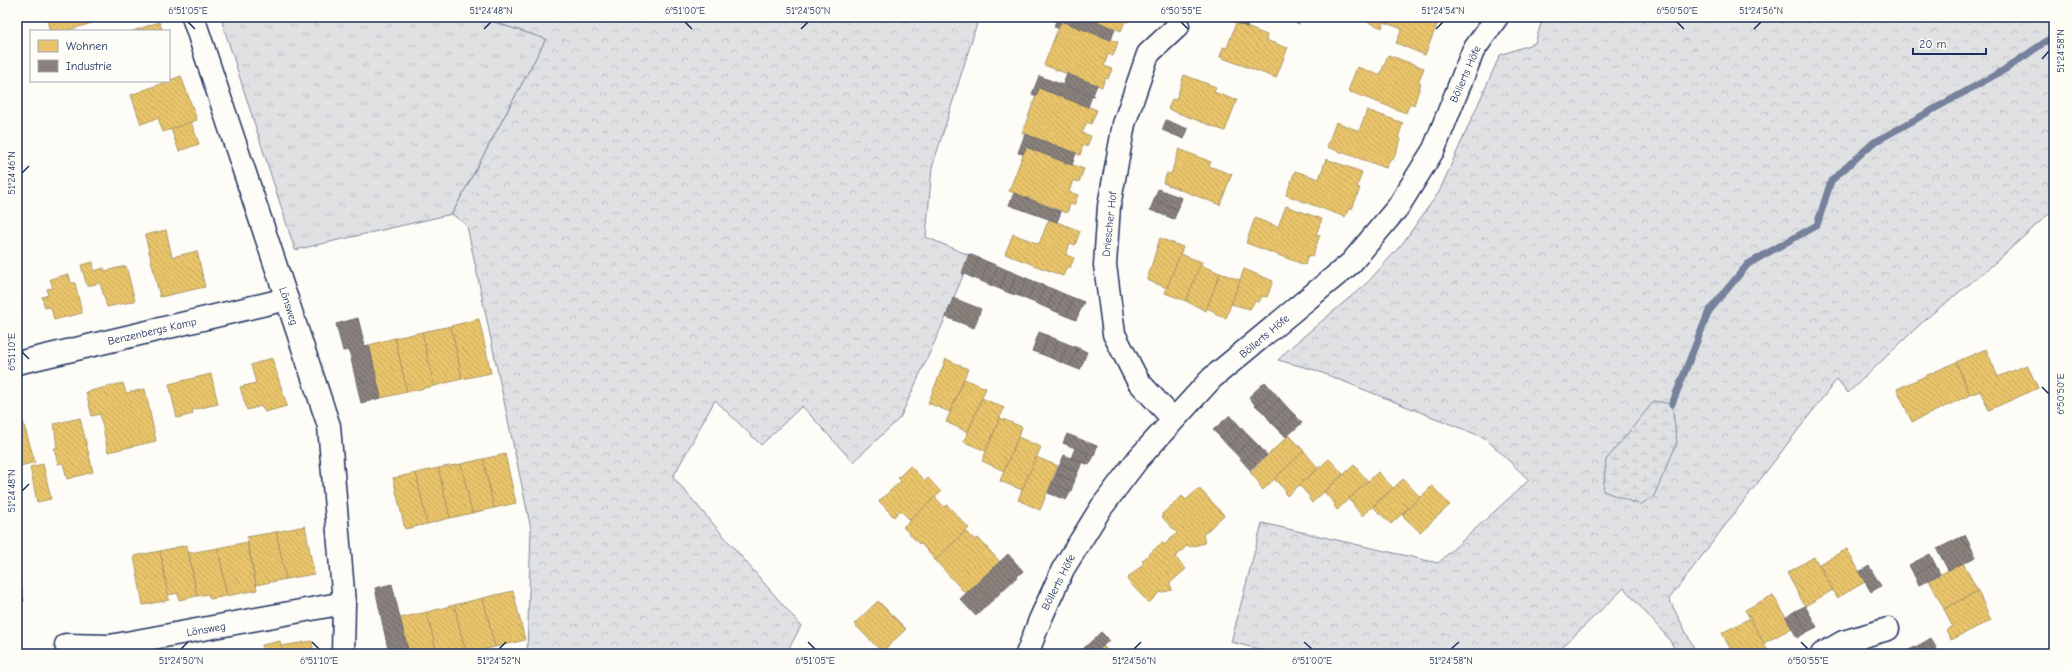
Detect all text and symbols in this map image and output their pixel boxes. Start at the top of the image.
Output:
text: 6°51'05"E [168,5,208,17]
text: 51°24'48"N [469,5,513,17]
text: 6°51'00"E [665,5,705,17]
text: 51°24'50"N [786,5,830,17]
text: 6°50'55"E [1161,5,1201,17]
text: 51°24'54"N [1421,5,1465,17]
text: 6°50'50"E [1656,5,1698,17]
text: 51°24'56"N [1739,5,1783,17]
text: 51°24'58"N [2055,29,2067,73]
legend [30,30,170,82]
scale bar [1913,30,1986,56]
text: 20 m [1919,37,1947,51]
text: Wohnen [66,39,108,53]
street label: Böllerts Höfe [1447,43,1484,105]
text: Industrie [66,59,112,73]
text: 51°24'46"N [6,151,18,195]
street label: Driescher Hof [1100,190,1119,257]
street label: Lönsweg [276,285,301,327]
street label: Böllerts Höfe [1237,312,1292,361]
street label: Benzenbergs Kamp [106,315,198,348]
text: 6°51'10"E [6,333,18,371]
text: 6°50'50"E [2055,373,2067,415]
text: 51°24'48"N [6,469,18,513]
street label: Böllerts Höfe [1039,552,1078,612]
street label: Lönsweg [186,620,227,639]
text: 51°24'50"N [159,655,203,667]
text: 6°51'10"E [300,655,338,667]
text: 51°24'52"N [477,655,521,667]
text: 6°51'05"E [795,655,835,667]
text: 51°24'56"N [1112,655,1156,667]
text: 6°51'00"E [1292,655,1332,667]
text: 51°24'58"N [1429,655,1473,667]
text: 6°50'55"E [1788,655,1828,667]

